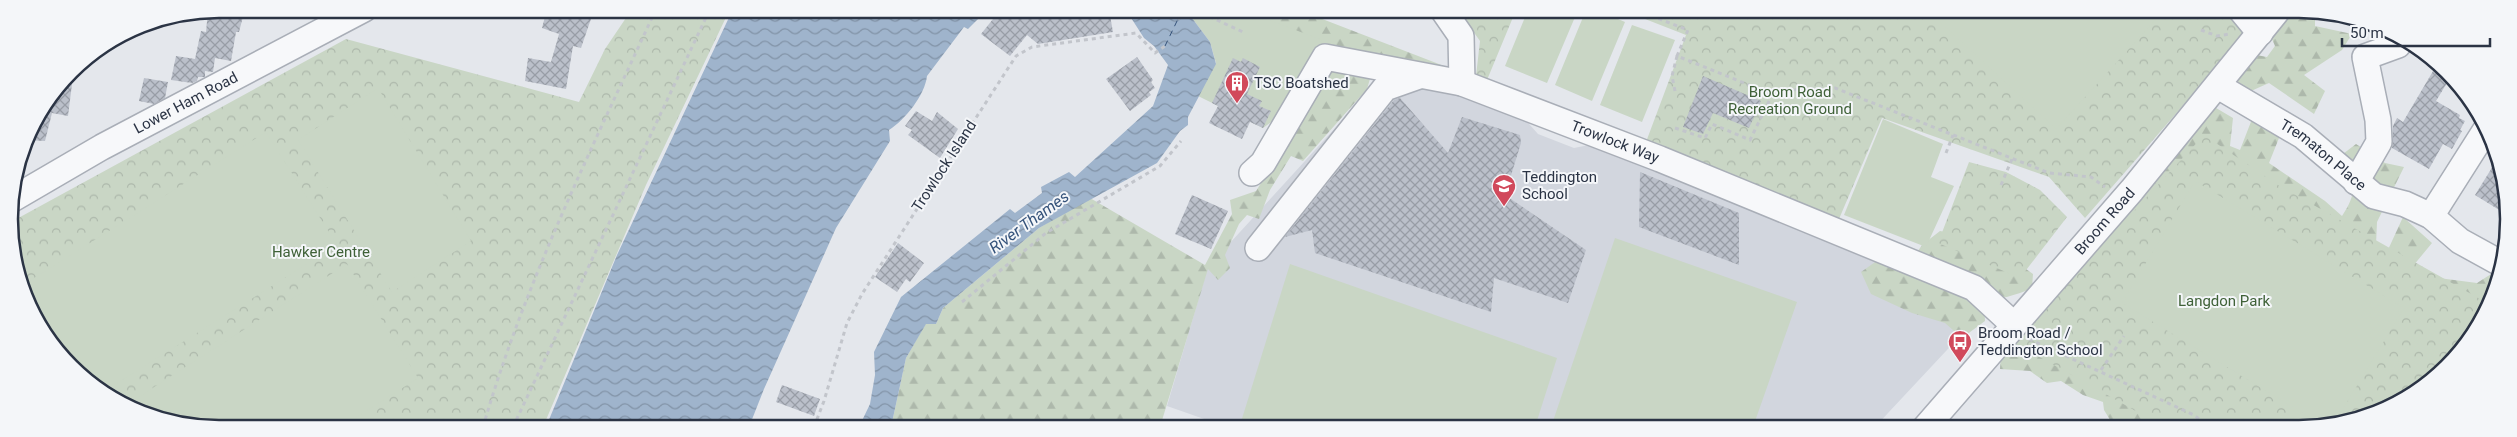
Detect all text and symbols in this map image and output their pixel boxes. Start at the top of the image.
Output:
scale bar [2342,15,2490,47]
text: 50 m [2350,24,2384,42]
street label: Lower Ham Road [131,68,241,138]
building icon: TSC Boatshed [1224,70,1250,104]
place label: TSC Boatshed [1254,74,1349,92]
park label: Broom Road Recreation Ground [1728,83,1852,118]
street label: Trematon Place [2277,115,2370,195]
street label: Trowlock Island [908,117,980,215]
street label: Trowlock Way [1568,117,1662,167]
place label: Teddington School [1522,168,1597,203]
school or university icon: Teddington School [1491,173,1517,207]
street label: Broom Road [2071,184,2139,258]
water label: River Thames [985,187,1073,257]
park label: Hawker Centre [272,243,370,261]
park label: Langdon Park [2178,292,2270,310]
place label: Broom Road / Teddington School [1978,324,2103,359]
bus stop icon: Broom Road / Teddington School [1947,329,1973,363]

